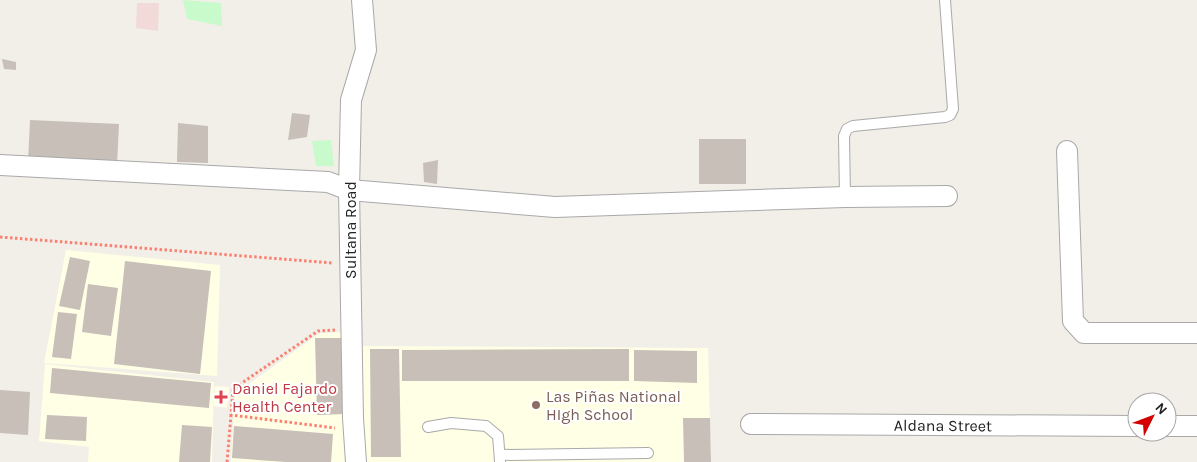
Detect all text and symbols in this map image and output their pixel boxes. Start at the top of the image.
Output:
street label: Sultana Road [341,181,360,279]
place label: Daniel Fajardo Health Center [232,379,337,416]
place label: Las Piñas National HIgh School [546,387,681,424]
marker: Daniel Fajardo Health Center [214,390,228,404]
north arrow [1127,392,1177,442]
marker: Las Piñas National HIgh School [530,399,542,411]
text: N [1152,399,1171,418]
street label: Aldana Street [894,416,992,435]

